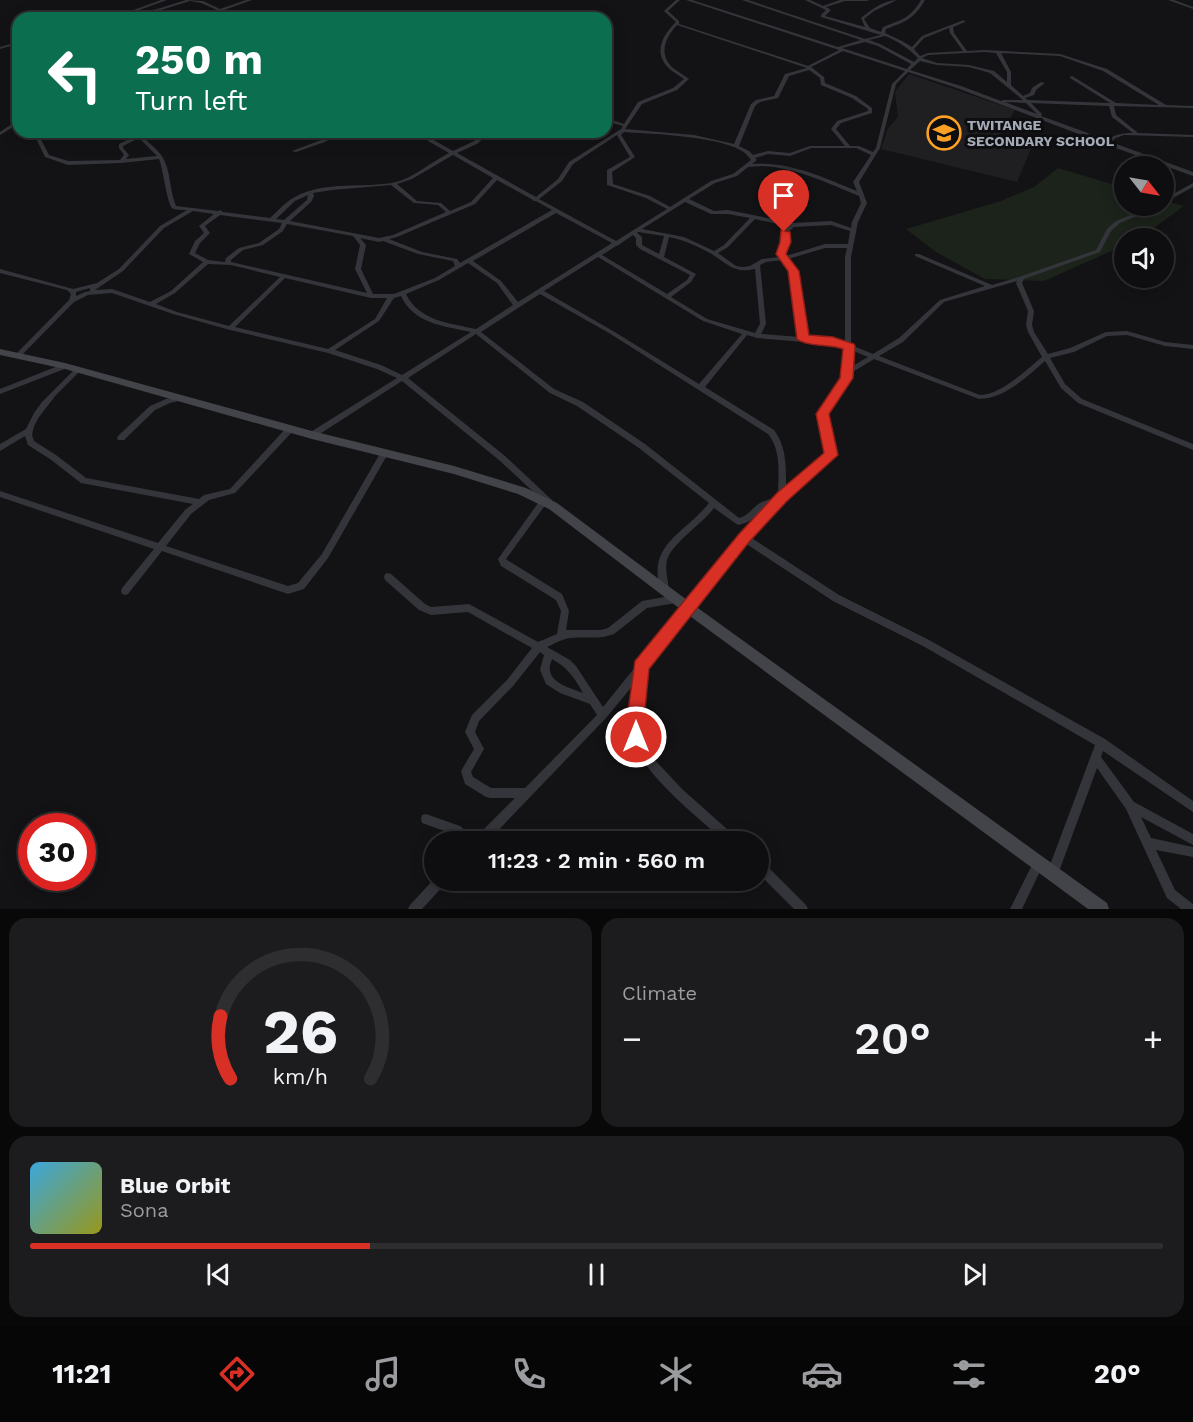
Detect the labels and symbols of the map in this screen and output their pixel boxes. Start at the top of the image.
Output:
school or university icon: TWITANGE SECONDARY SCHOOL [926,115,962,151]
place label: TWITANGE SECONDARY SCHOOL [967,117,1115,149]
north arrow [1114,156,1174,216]
pin [758,170,809,232]
position arrow [604,705,668,769]
speed limit sign: 30 [18,813,96,891]

